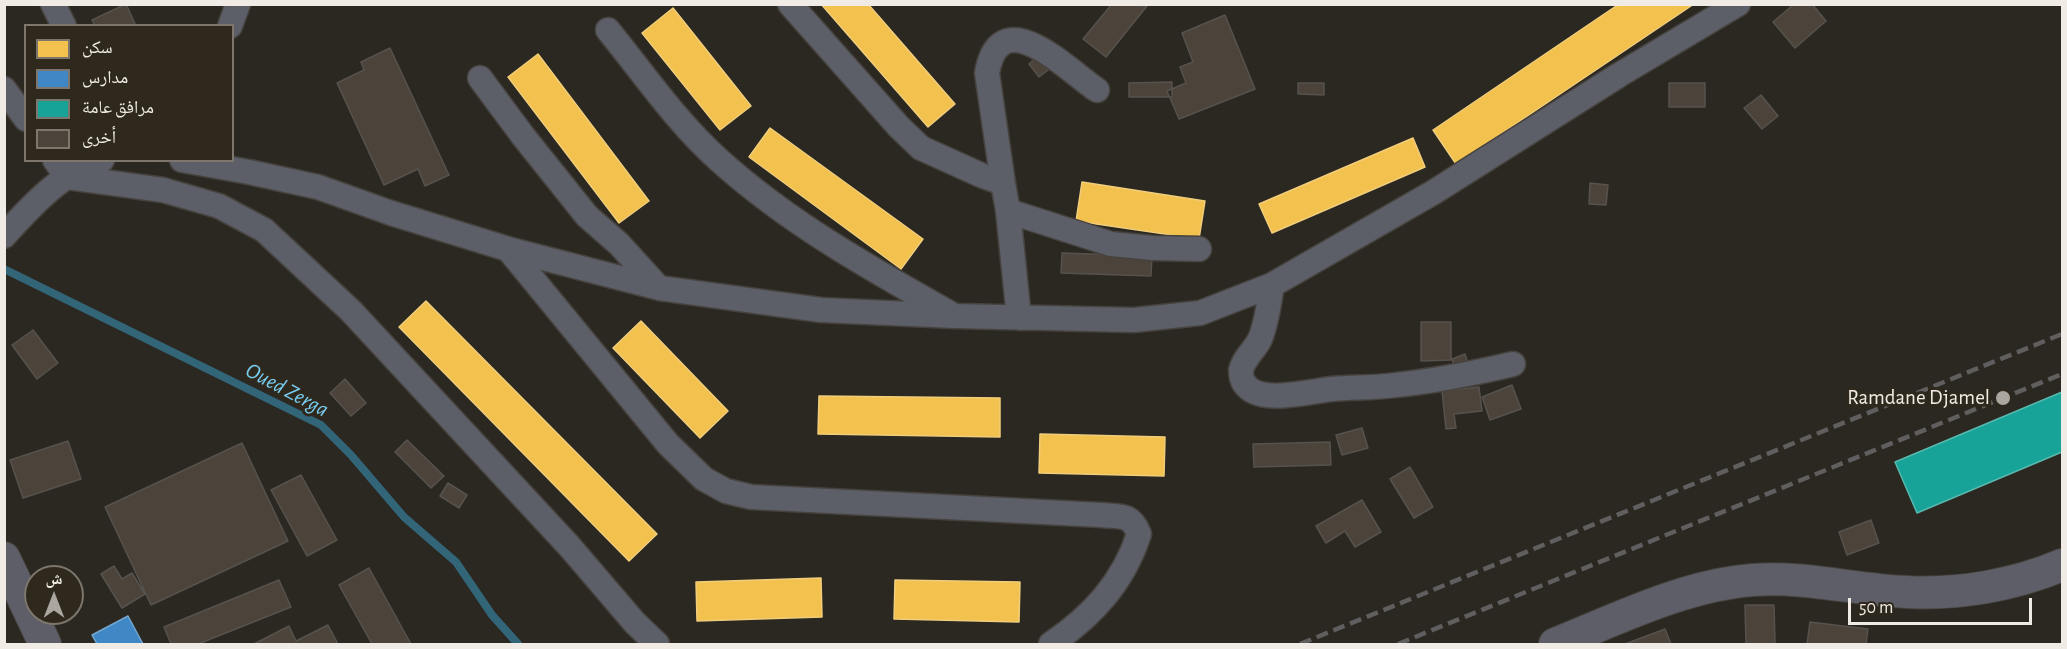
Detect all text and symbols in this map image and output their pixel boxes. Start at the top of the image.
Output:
legend [24,24,234,162]
text: سكن [82,39,113,57]
text: مدارس [82,69,128,87]
text: مرافق عامة [82,99,154,117]
text: أخرى [82,129,116,147]
water label: Oued Zerga [241,357,333,423]
place label: Ramdane Djamel [1847,385,1990,411]
marker: Ramdane Djamel [1994,389,2012,407]
north arrow [24,565,84,625]
text: ش [46,571,62,587]
scale bar [1851,586,2036,624]
text: 50 m [1859,599,1893,617]

